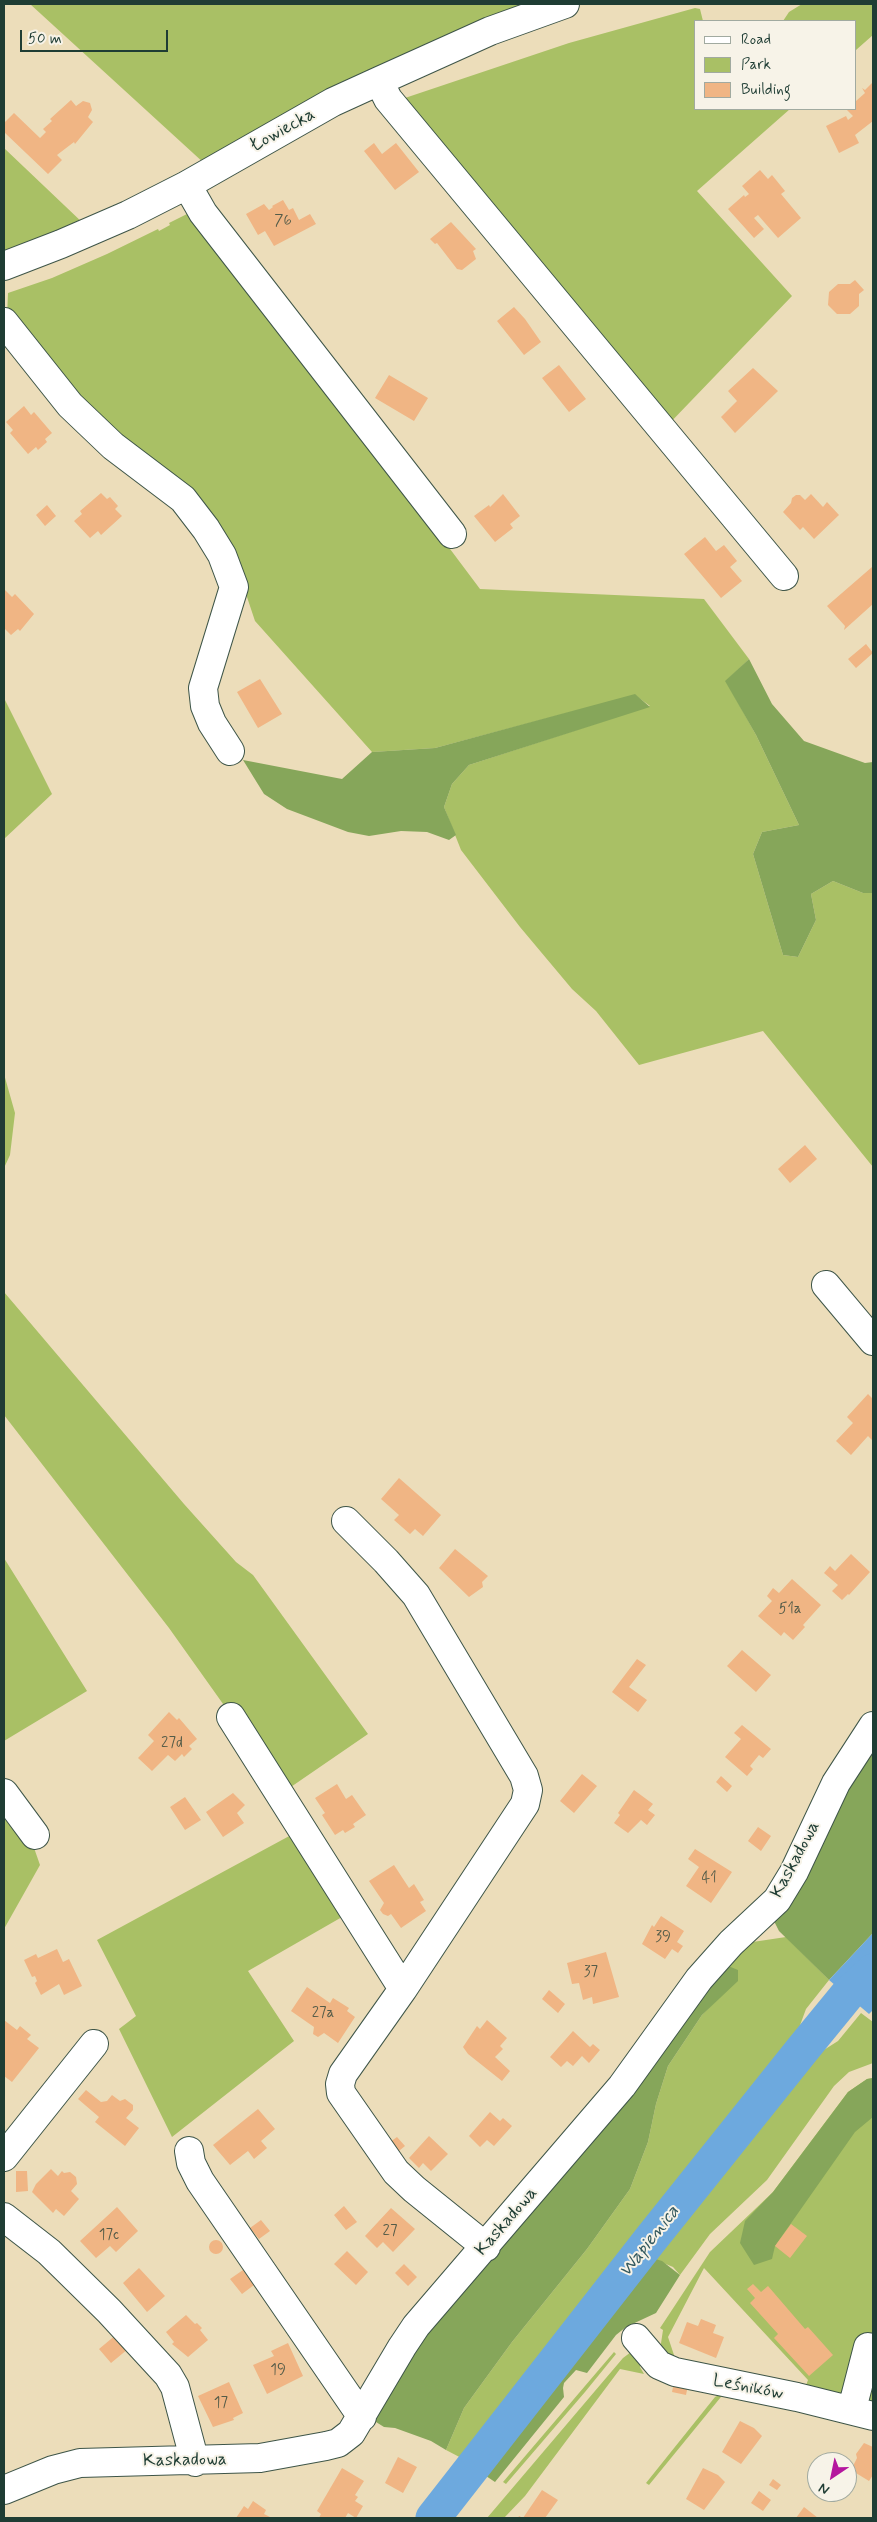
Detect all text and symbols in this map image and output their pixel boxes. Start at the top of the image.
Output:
scale bar [22,20,170,52]
legend [694,20,857,110]
text: 50 m [28,29,62,49]
text: Road [741,30,771,50]
text: Park [741,55,771,75]
text: Building [741,80,791,100]
street label: Łowiecka [247,104,319,158]
house number: 76 [274,213,292,231]
house number: 51a [778,1601,802,1619]
house number: 27d [161,1735,183,1753]
street label: Kaskadowa [767,1818,825,1902]
house number: 41 [701,1870,717,1888]
house number: 39 [655,1929,671,1947]
house number: 37 [584,1964,598,1982]
house number: 27a [312,2005,334,2023]
street label: Kaskadowa [471,2183,543,2261]
water label: Wapienica [615,2202,685,2282]
house number: 27 [383,2223,397,2241]
house number: 17c [99,2227,119,2245]
house number: 19 [270,2362,286,2380]
street label: Leśników [711,2371,785,2405]
house number: 17 [214,2395,228,2413]
street label: Kaskadowa [143,2449,227,2473]
north arrow [807,2452,857,2502]
text: N [815,2479,833,2499]

